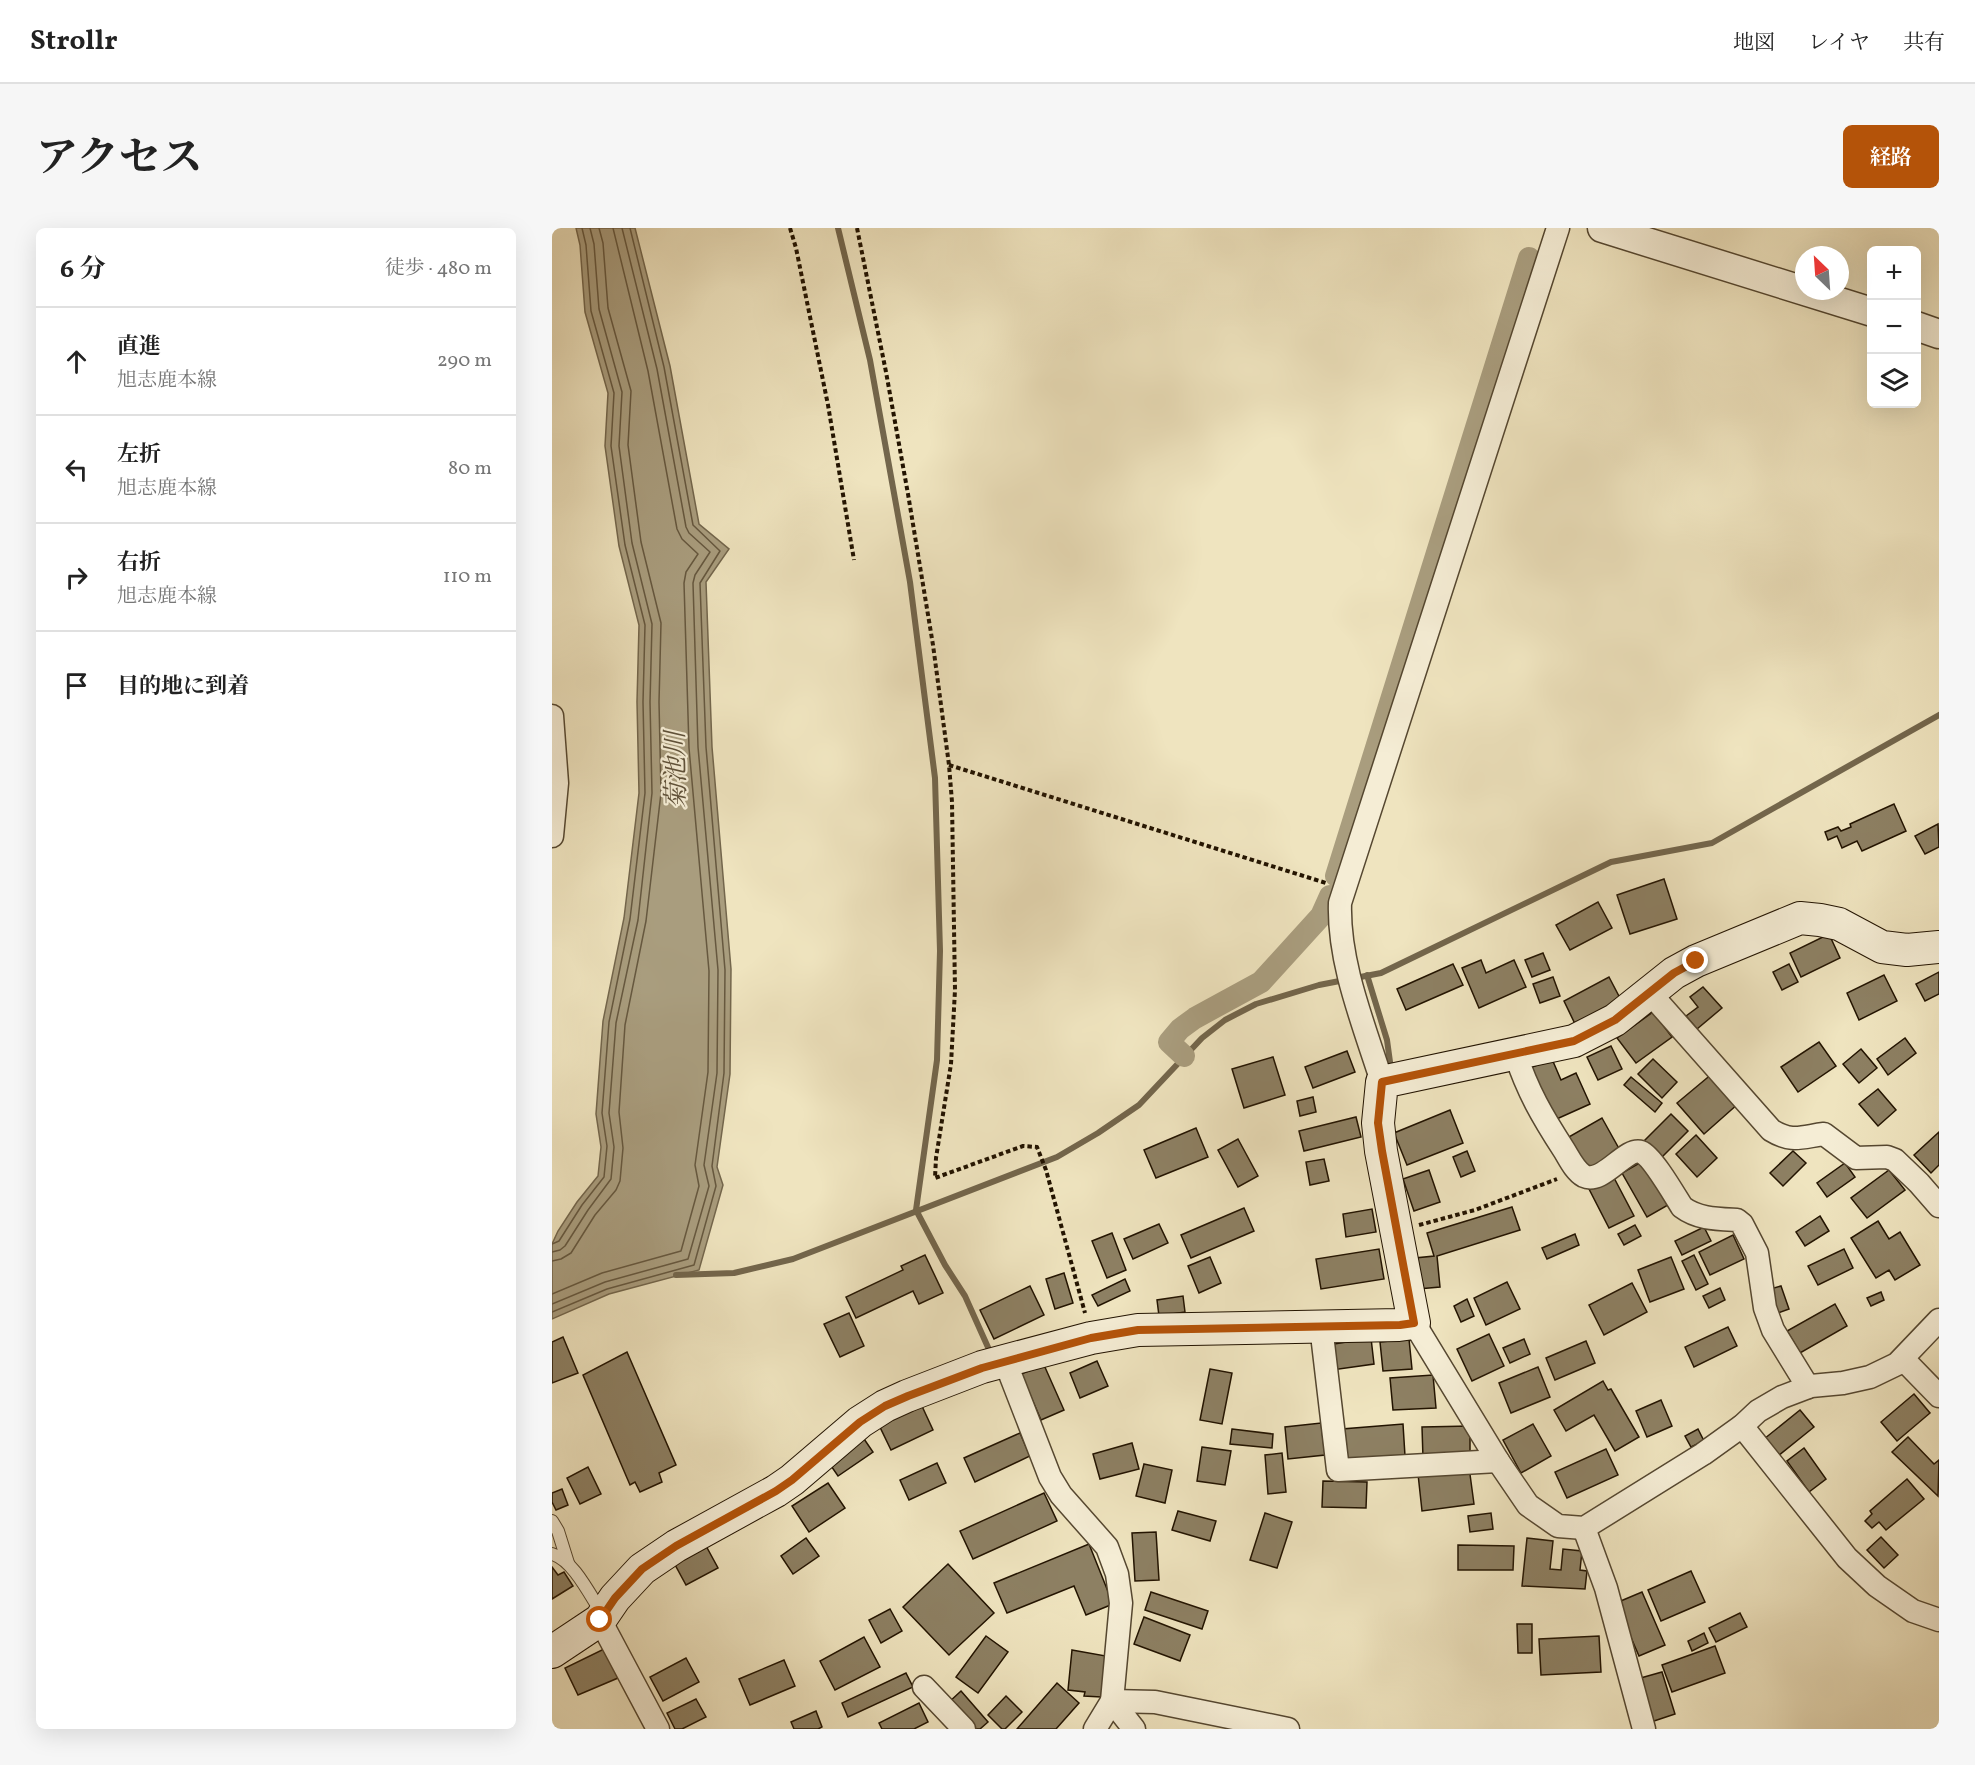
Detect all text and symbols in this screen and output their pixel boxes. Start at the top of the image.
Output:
text: Strollr [30,22,118,61]
text: 地図 [1733,29,1775,58]
text: レイヤ [1808,29,1870,58]
text: 共有 [1903,29,1945,58]
button: 経路 [1843,125,1939,188]
text: アクセス [36,131,203,190]
north arrow [1795,246,1849,300]
map controls [1867,246,1921,408]
button: + [1867,246,1921,300]
text: 6 分 [60,252,105,288]
text: 徒歩 · 480 m [385,255,492,283]
button: − [1867,300,1921,354]
text: 直進 [117,332,161,363]
icon: ahead [60,345,93,378]
text: 290 m [437,347,492,375]
button: layers [1867,354,1921,408]
text: 旭志鹿本線 [117,367,217,395]
text: 左折 [117,440,161,471]
icon: left [60,453,93,486]
text: 80 m [448,455,492,483]
text: 旭志鹿本線 [117,475,217,503]
text: 右折 [117,548,161,579]
icon: right [60,561,93,594]
text: 110 m [443,563,492,591]
text: 旭志鹿本線 [117,583,217,611]
icon: arrive [60,669,93,702]
text: 目的地に到着 [117,672,249,703]
water label: 菊池川 [658,728,696,809]
route end [1682,947,1708,973]
route start [586,1606,612,1632]

